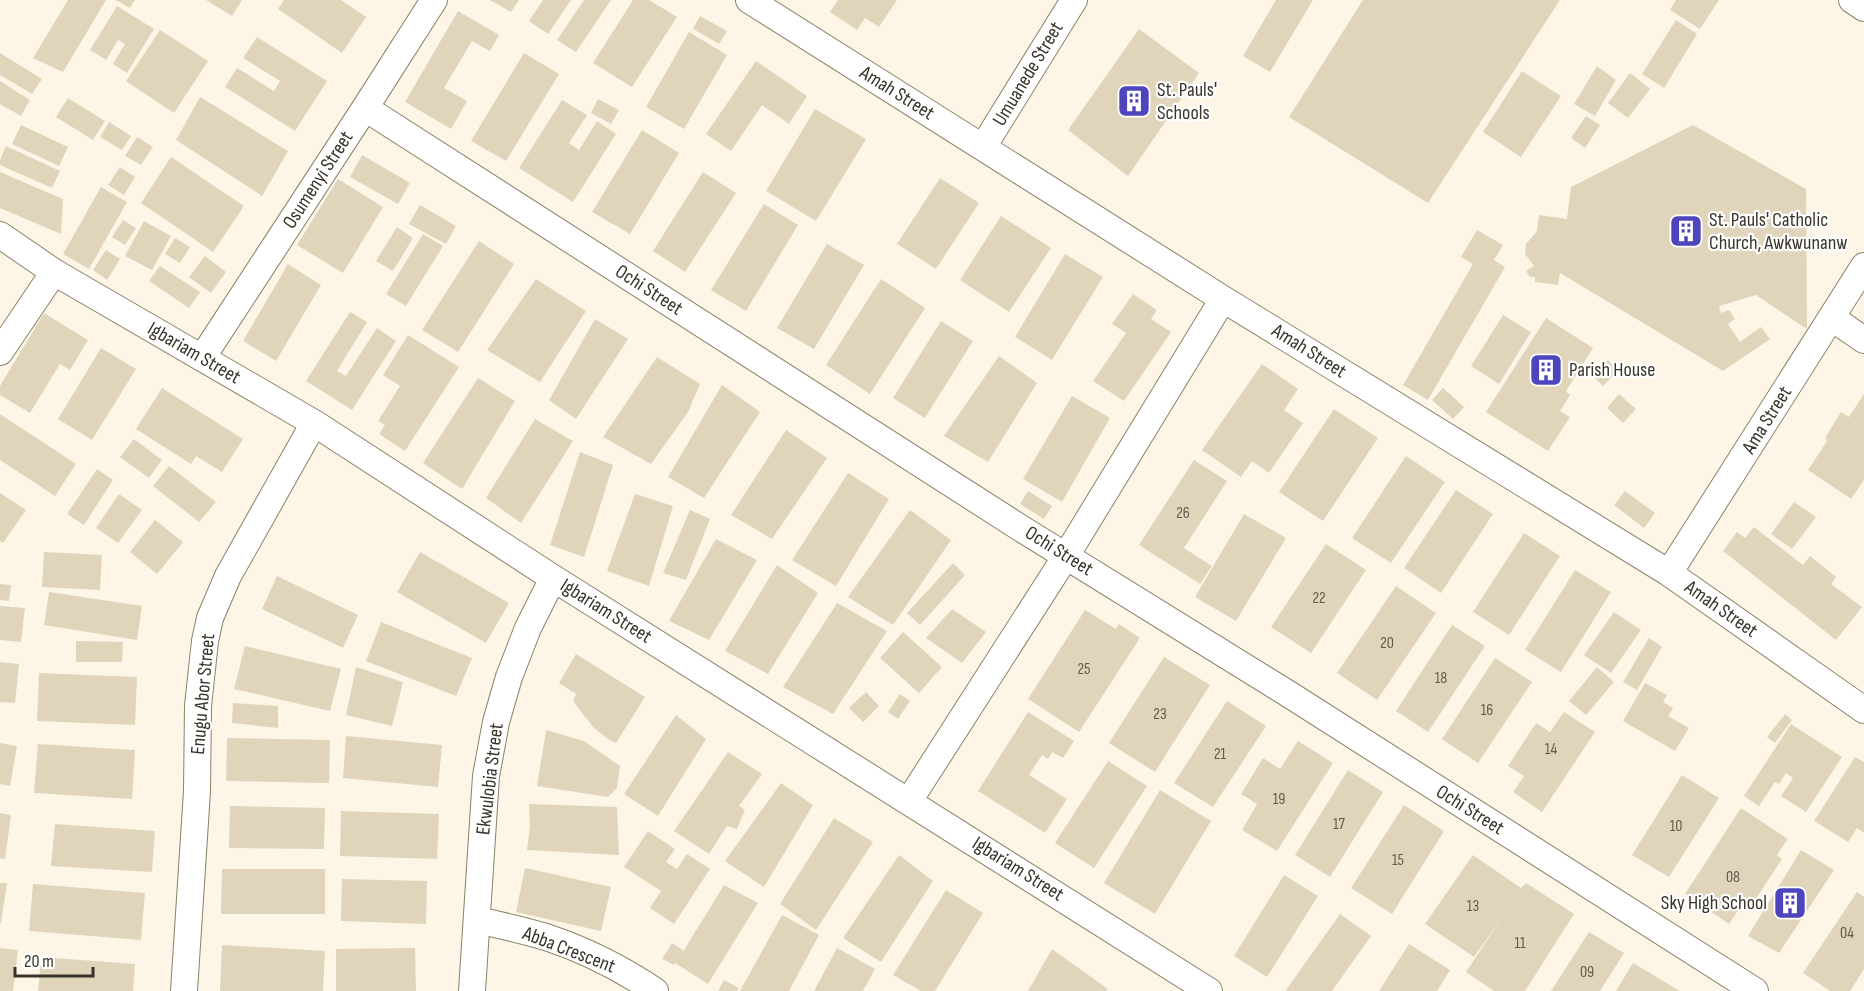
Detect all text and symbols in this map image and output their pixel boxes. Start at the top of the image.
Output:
street label: Umuanede Street [988,18,1068,130]
street label: Amah Street [854,60,939,125]
place label: St. Pauls' Schools [1157,78,1217,125]
building icon: St. Pauls' Schools [1116,83,1152,119]
street label: Osumenyi Street [278,127,358,233]
place label: St. Pauls' Catholic Church, Awkwunanw [1709,208,1847,255]
building icon: St. Pauls' Catholic Church, Awkwunanw [1668,213,1704,249]
street label: Ochi Street [611,259,687,321]
street label: Igbariam Street [143,317,245,389]
street label: Amah Street [1266,318,1351,383]
building icon: Parish House [1528,352,1564,388]
place label: Parish House [1569,358,1655,382]
street label: Ama Street [1736,382,1797,459]
house number: 26 [1176,504,1190,523]
street label: Ochi Street [1021,521,1097,581]
street label: Igbariam Street [556,573,656,649]
street label: Amah Street [1679,575,1762,643]
house number: 22 [1312,589,1326,608]
street label: Enugu Abor Street [186,633,220,755]
house number: 20 [1380,634,1394,653]
house number: 25 [1077,660,1091,679]
house number: 18 [1435,669,1447,688]
house number: 16 [1481,701,1493,720]
house number: 23 [1153,705,1167,724]
street label: Ekwulobia Street [471,722,509,836]
house number: 14 [1545,740,1557,759]
house number: 21 [1214,745,1227,764]
street label: Ochi Street [1432,780,1508,840]
house number: 19 [1273,790,1285,809]
house number: 17 [1333,815,1346,834]
house number: 10 [1670,817,1682,836]
street label: Igbariam Street [968,831,1068,907]
house number: 15 [1392,851,1404,870]
house number: 08 [1726,868,1740,887]
building icon: Sky High School [1772,885,1808,921]
place label: Sky High School [1661,891,1767,915]
house number: 13 [1467,897,1479,916]
street label: Abba Crescent [518,921,619,979]
house number: 04 [1840,924,1854,943]
house number: 11 [1514,934,1526,953]
scale bar [15,940,93,978]
text: 20 m [24,951,54,972]
house number: 09 [1580,963,1594,982]

